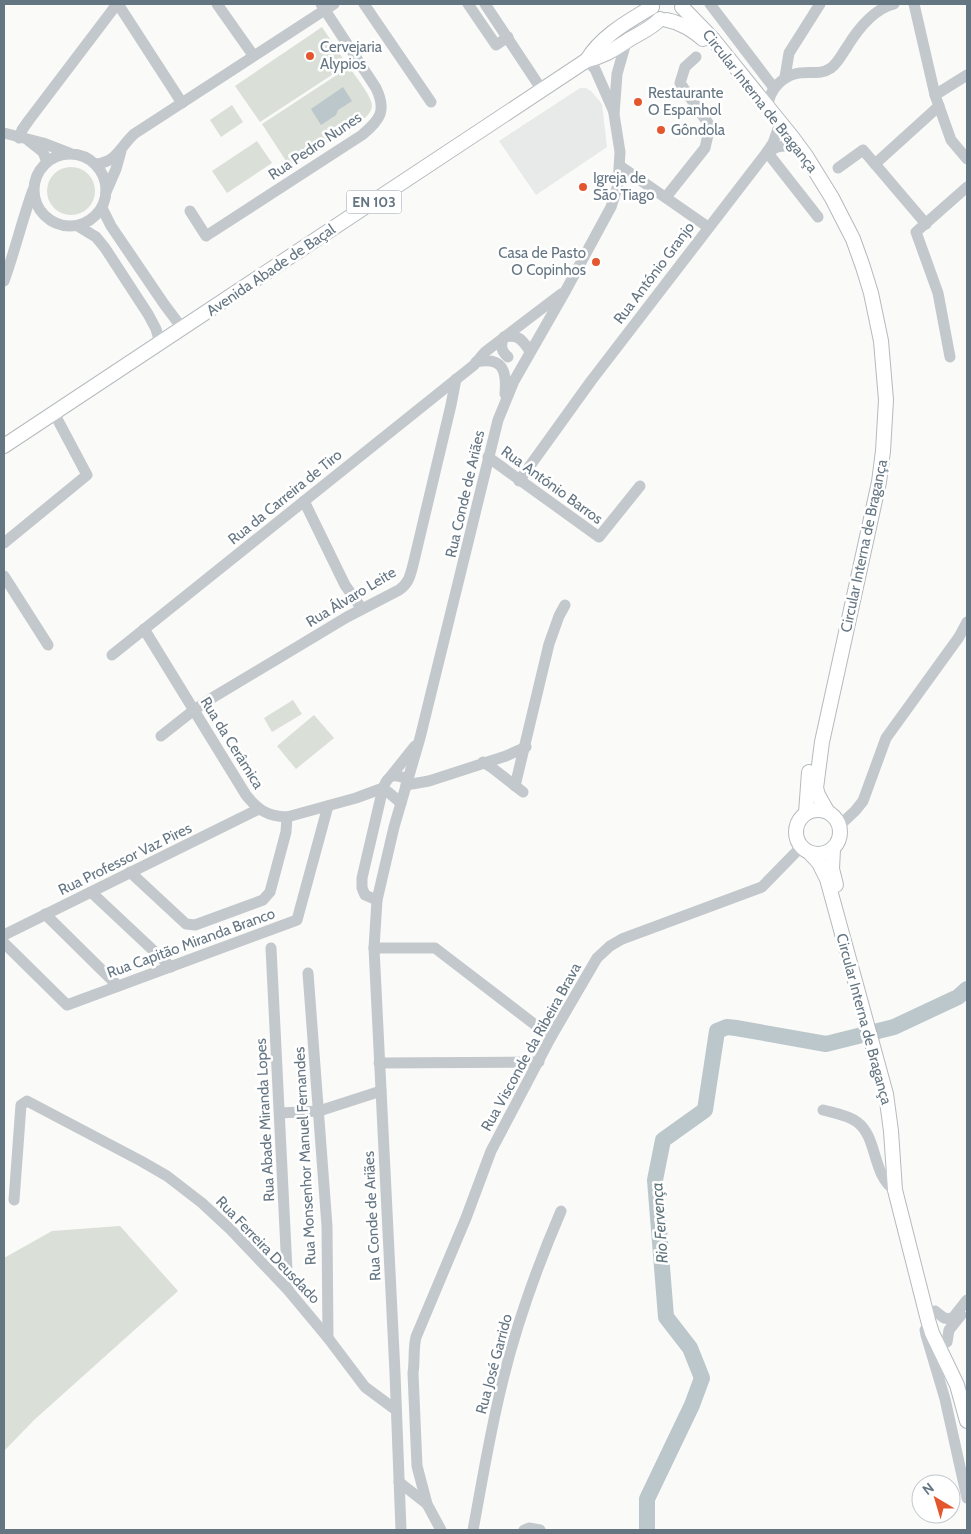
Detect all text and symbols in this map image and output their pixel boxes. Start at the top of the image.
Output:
street label: Circular Interna de Bragança [699,26,822,177]
place label: Cervejaria Alypios [320,38,383,73]
marker: Cervejaria Alypios [304,50,316,62]
place label: Restaurante O Espanhol [648,84,724,119]
marker: Restaurante O Espanhol [632,96,644,108]
street label: Rua Pedro Nunes [265,108,365,184]
place label: Gôndola [671,121,726,139]
marker: Gôndola [655,124,667,136]
place label: Igreja de São Tiago [593,169,655,204]
marker: Igreja de São Tiago [577,181,589,193]
road number: EN 103 [346,190,402,213]
street label: Rua António Granjo [610,219,698,327]
street label: Avenida Abade de Baçal [203,220,339,320]
place label: Casa de Pasto O Copinhos [498,244,586,279]
marker: Casa de Pasto O Copinhos [590,256,602,268]
street label: Rua Conde de Ariães [442,429,488,559]
street label: Rua António Barros [498,442,606,528]
street label: Rua da Carreira de Tiro [224,446,346,548]
street label: Circular Interna de Bragança [837,457,891,634]
street label: Rua Álvaro Leite [302,562,399,631]
street label: Rua da Cerâmica [197,694,268,793]
street label: Rua Professor Vaz Pires [55,819,195,899]
street label: Rua Capitão Miranda Branco [105,904,277,982]
street label: Circular Interna de Bragança [832,931,896,1107]
street label: Rua Visconde da Ribeira Brava [477,959,585,1134]
street label: Rua Abade Miranda Lopes [252,1038,278,1202]
street label: Rua Monsenhor Manuel Fernandes [290,1046,320,1266]
street label: Rua Conde de Ariães [360,1151,384,1281]
water label: Rio Fervença [647,1182,672,1264]
street label: Rua Ferreira Deusdado [212,1193,324,1307]
street label: Rua José Garrido [472,1312,516,1416]
north arrow [911,1474,961,1524]
text: N [919,1479,937,1499]

